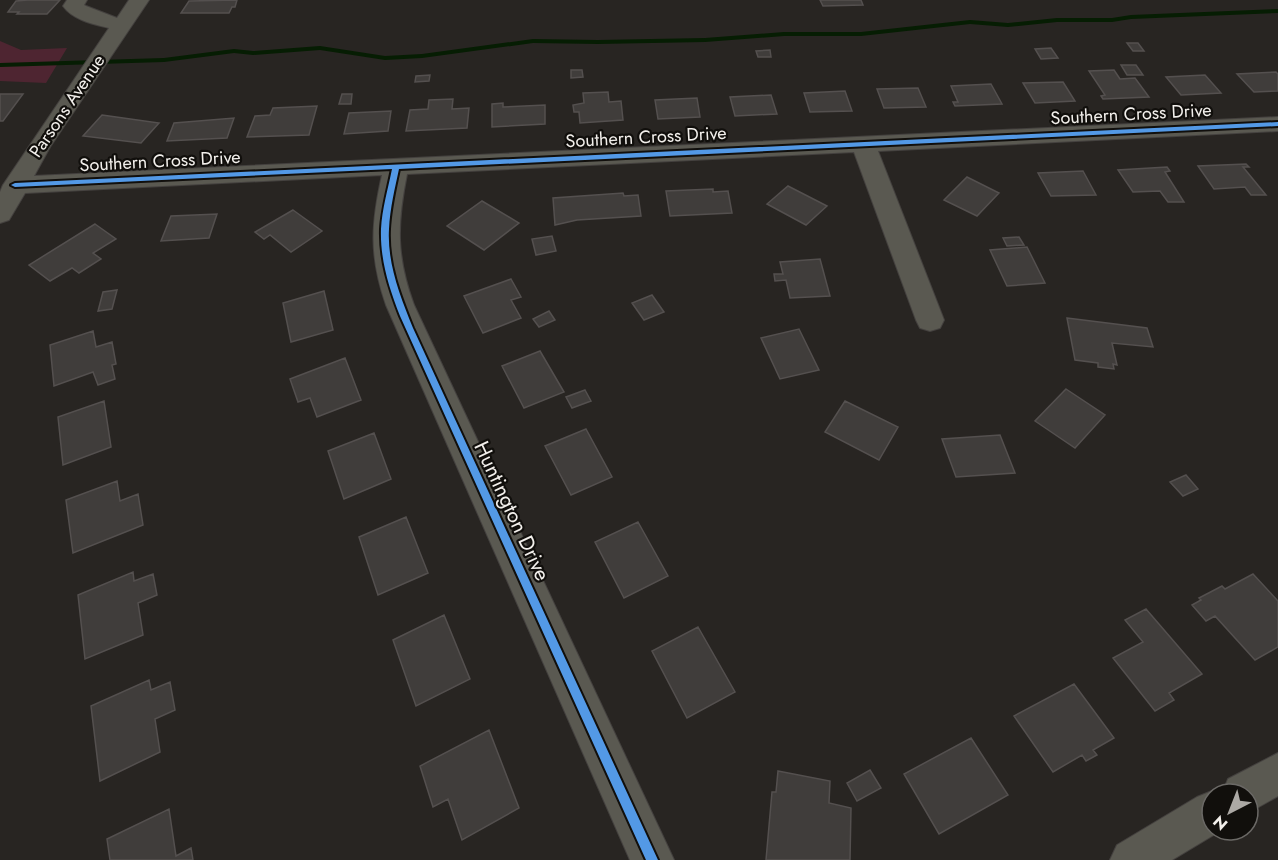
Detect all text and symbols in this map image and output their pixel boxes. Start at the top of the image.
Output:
street label: Parsons Avenue [23,49,111,163]
street label: Southern Cross Drive [1050,97,1212,131]
street label: Southern Cross Drive [565,120,727,154]
street label: Southern Cross Drive [79,144,241,178]
street label: Huntington Drive [466,436,558,586]
north arrow [1200,782,1260,842]
text: N [1208,810,1233,836]

